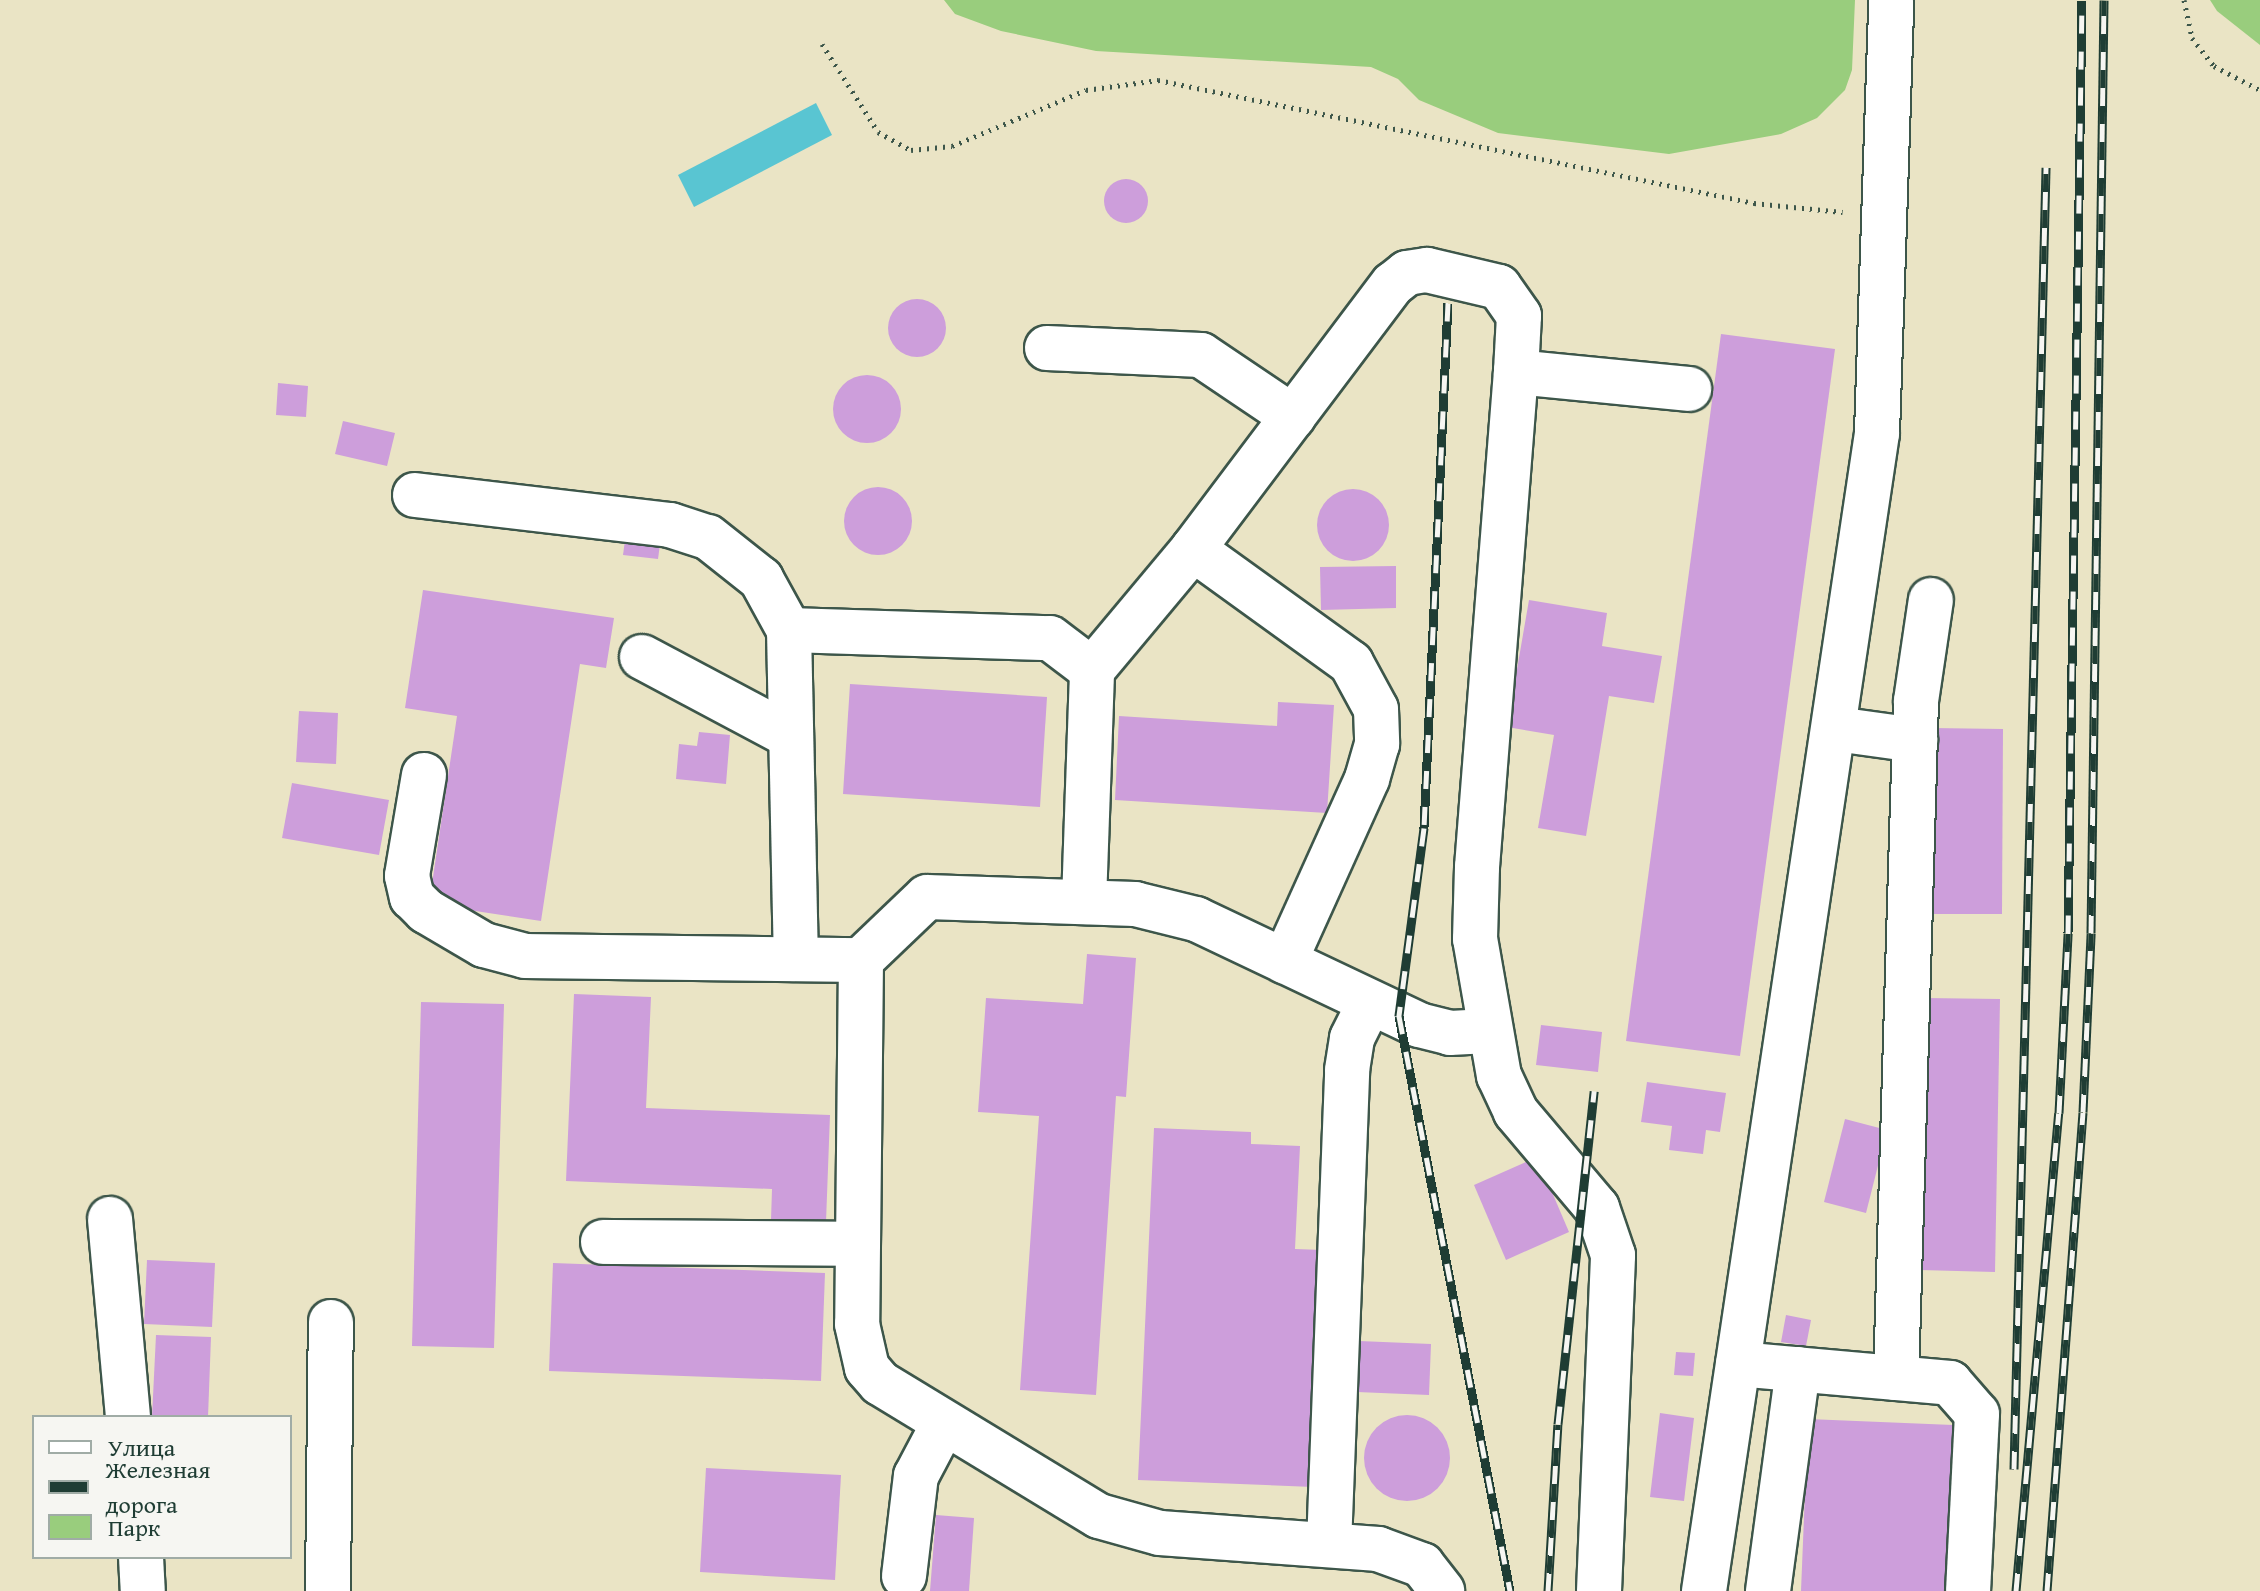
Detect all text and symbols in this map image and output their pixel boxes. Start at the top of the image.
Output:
legend [32,1415,292,1559]
text: Улица [108,1430,175,1465]
text: Железная дорога [105,1452,210,1522]
text: Парк [108,1510,160,1545]

